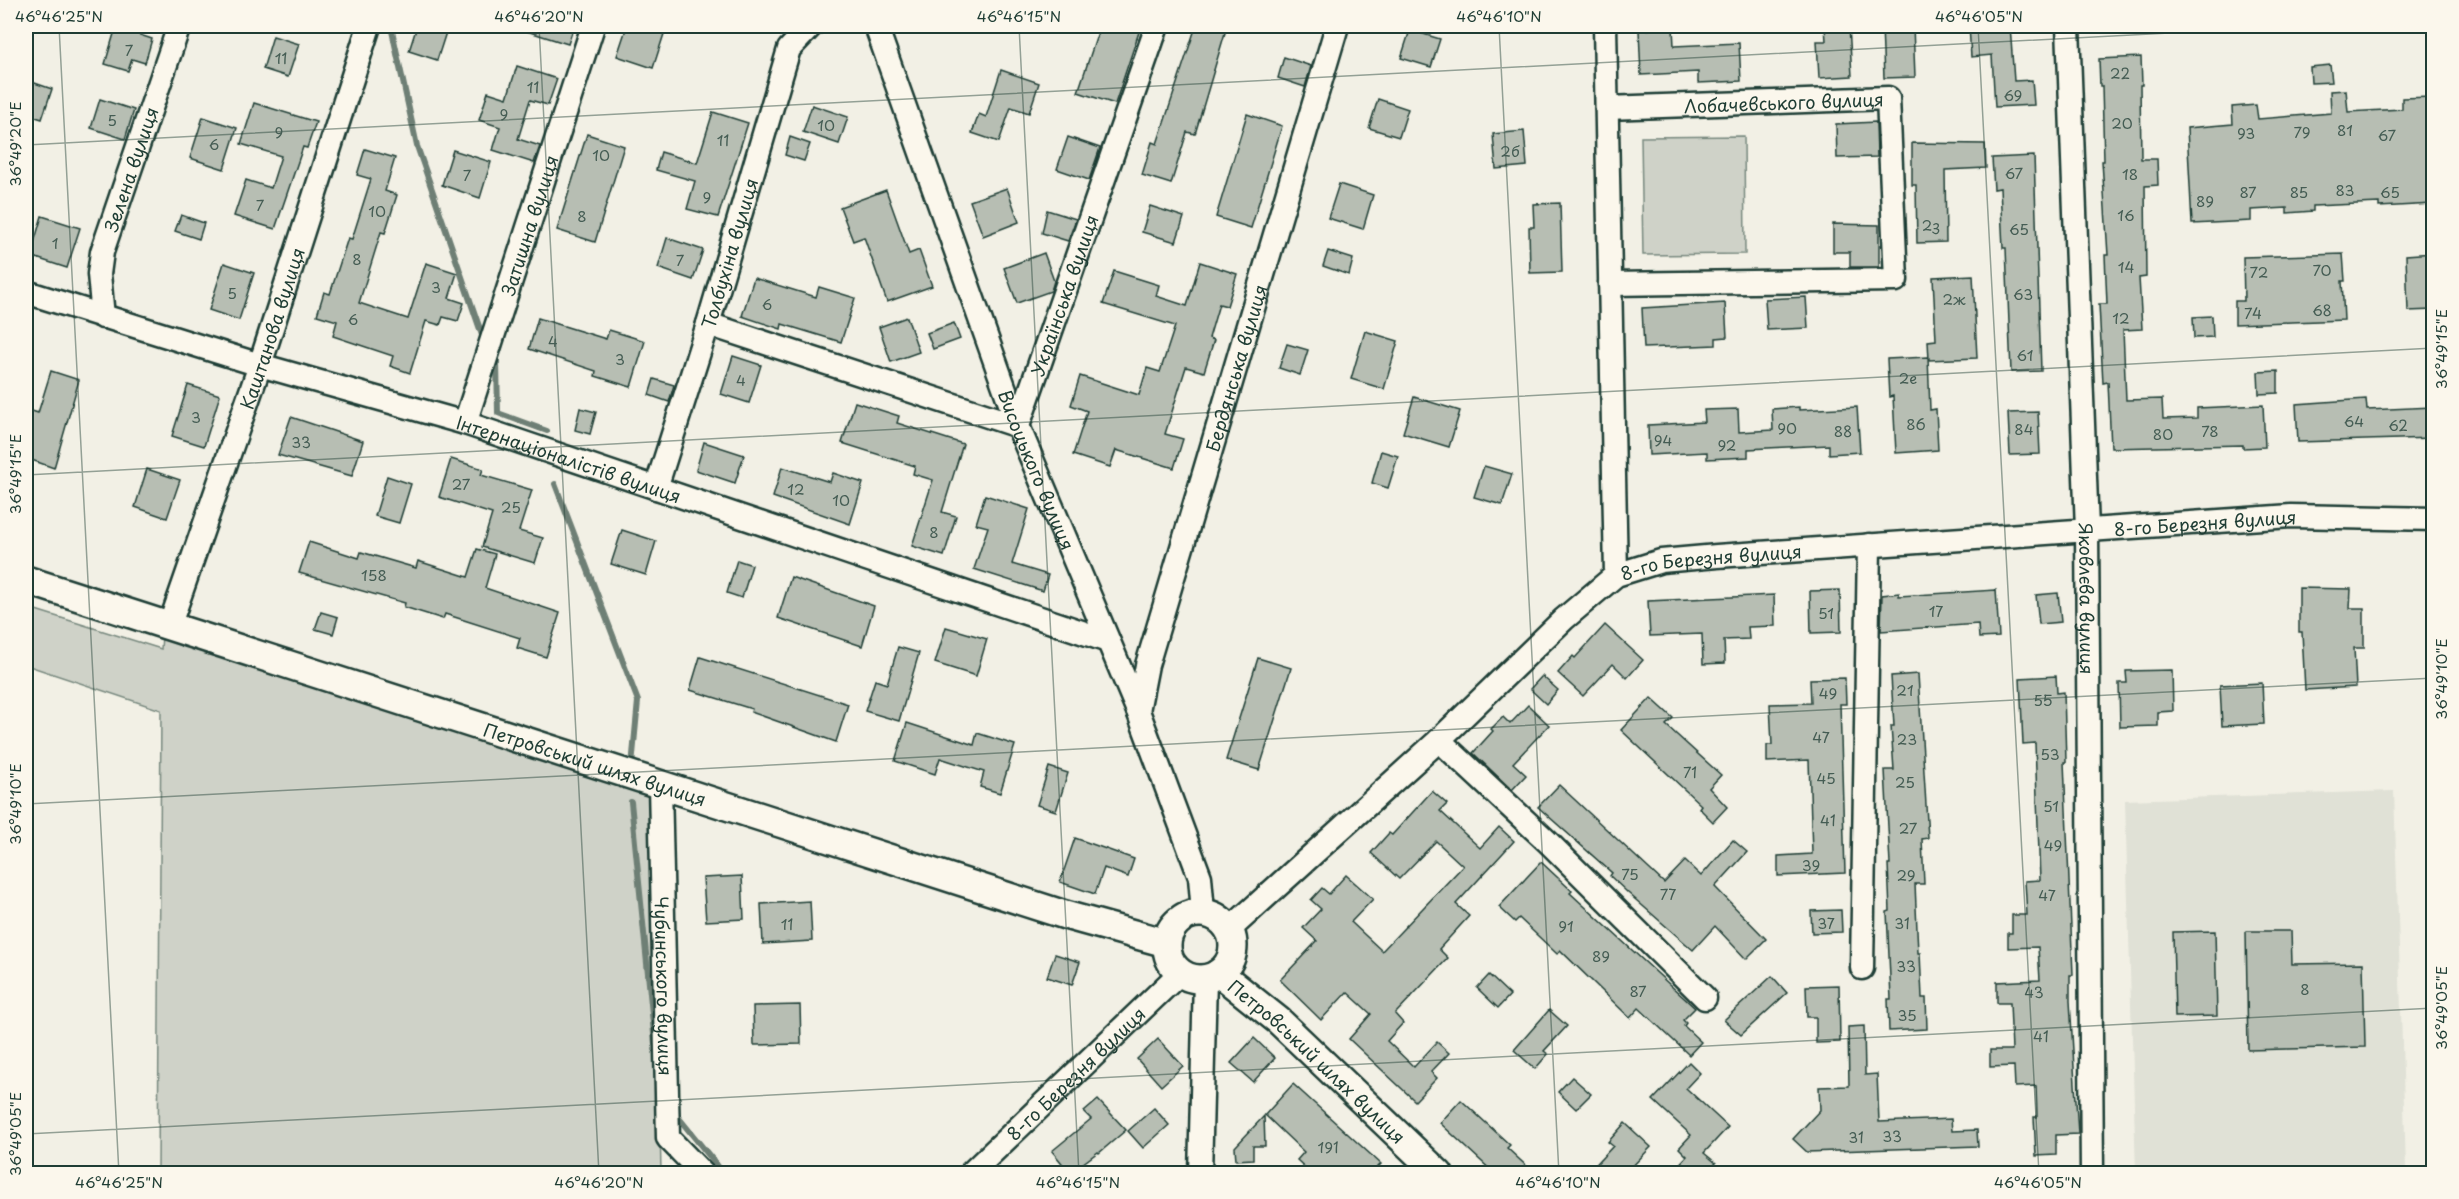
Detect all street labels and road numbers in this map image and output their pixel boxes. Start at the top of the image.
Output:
street label: Лобачевського вулиця [1683,85,1884,119]
street label: Зелена вулиця [97,103,164,235]
street label: Затишна вулиця [494,151,564,299]
street label: Толбухіна вулиця [694,175,764,331]
street label: Українська вулиця [1023,211,1104,379]
street label: Каштанова вулиця [232,244,310,412]
street label: Бердянська вулиця [1198,281,1273,454]
street label: Висоцького вулиця [993,386,1082,554]
street label: Інтернаціоналістів вулиця [454,408,685,509]
street label: 8-го Березня вулиця [2113,502,2297,542]
street label: Яковлєва вулиця [2073,522,2102,675]
street label: 8-го Березня вулиця [1617,537,1803,586]
street label: Петровський шлях вулиця [480,715,710,812]
street label: Чубинського вулиця [649,896,680,1076]
street label: Петровський шлях вулиця [1223,972,1412,1149]
street label: 8-го Березня вулиця [1000,1000,1151,1146]

